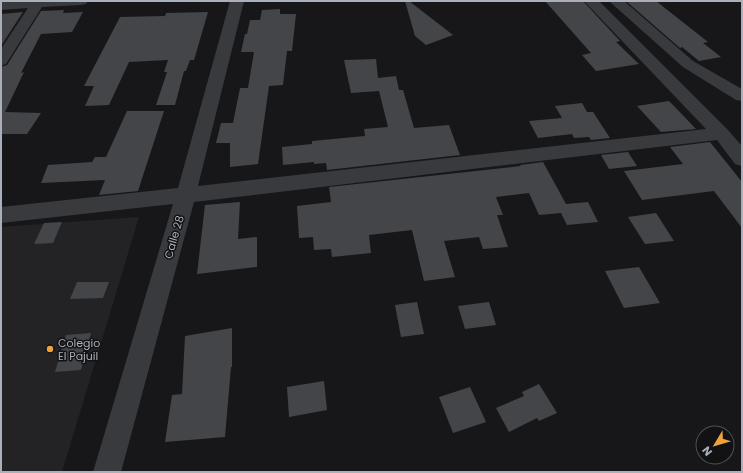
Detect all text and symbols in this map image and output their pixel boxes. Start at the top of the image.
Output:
street label: Calle 28 [160,213,188,261]
place label: Colegio El Pajuil [58,335,100,364]
marker: Colegio El Pajuil [45,344,55,354]
north arrow [695,425,735,465]
text: N [698,443,716,459]

